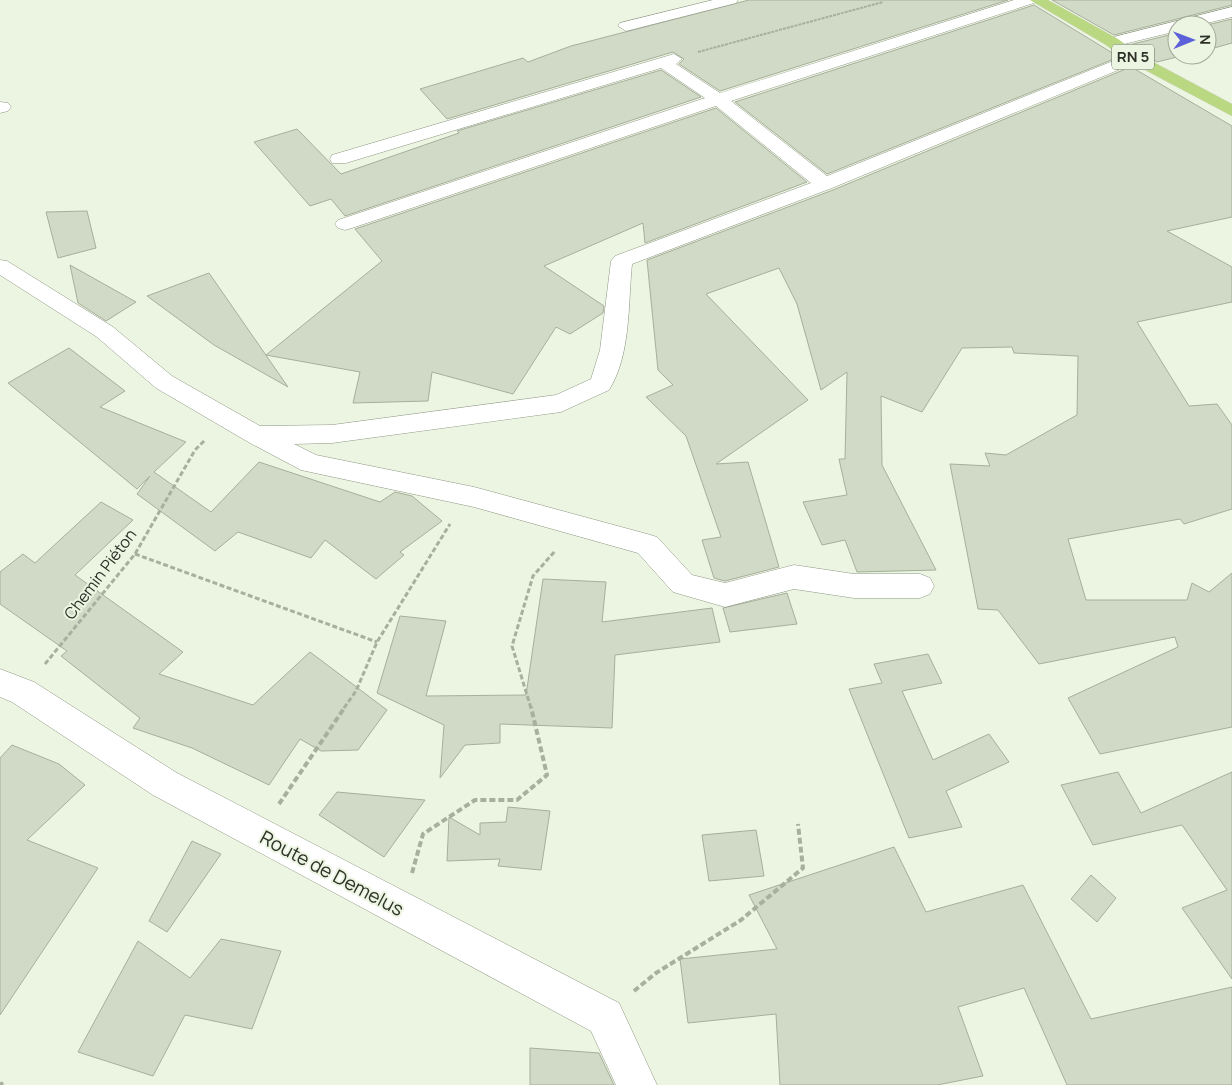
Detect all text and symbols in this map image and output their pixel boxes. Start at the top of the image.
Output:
north arrow [1167,15,1217,65]
text: N [1196,35,1215,45]
road number: RN 5 [1112,44,1154,70]
street label: Chemin Piéton [59,524,141,624]
street label: Route de Demelus [256,824,408,922]

